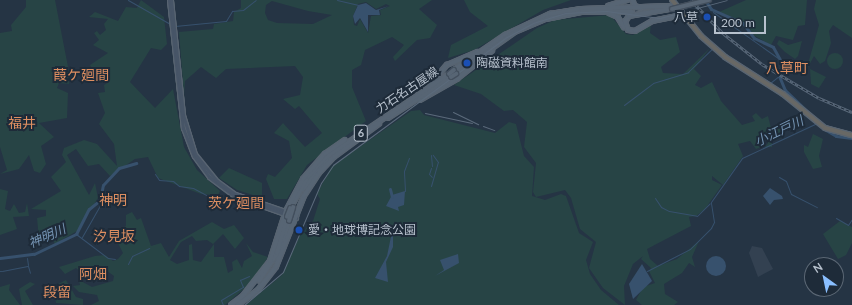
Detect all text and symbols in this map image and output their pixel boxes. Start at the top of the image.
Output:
scale bar [716,8,768,34]
place label: 八草 [674,10,698,24]
marker: 八草 [701,11,713,23]
text: 200 m [721,15,755,30]
place label: 陶磁資料館南 [476,56,548,70]
marker: 陶磁資料館南 [461,57,473,69]
district label: 八草町 [766,60,808,76]
street label: 力石名古屋線 [373,64,441,116]
district label: 葭ケ廻間 [53,67,109,83]
water label: 小江戸川 [752,113,806,149]
district label: 福井 [8,115,36,131]
road number: 6 [353,124,369,142]
district label: 神明 [99,192,127,208]
district label: 茨ケ廻間 [208,195,264,211]
water label: 神明川 [26,221,68,251]
place label: 愛・地球博記念公園 [308,223,416,237]
marker: 愛・地球博記念公園 [293,224,305,236]
district label: 汐見坂 [93,228,135,244]
north arrow [804,257,844,297]
text: N [811,260,825,275]
district label: 阿畑 [79,266,107,282]
district label: 段留 [43,284,71,300]

